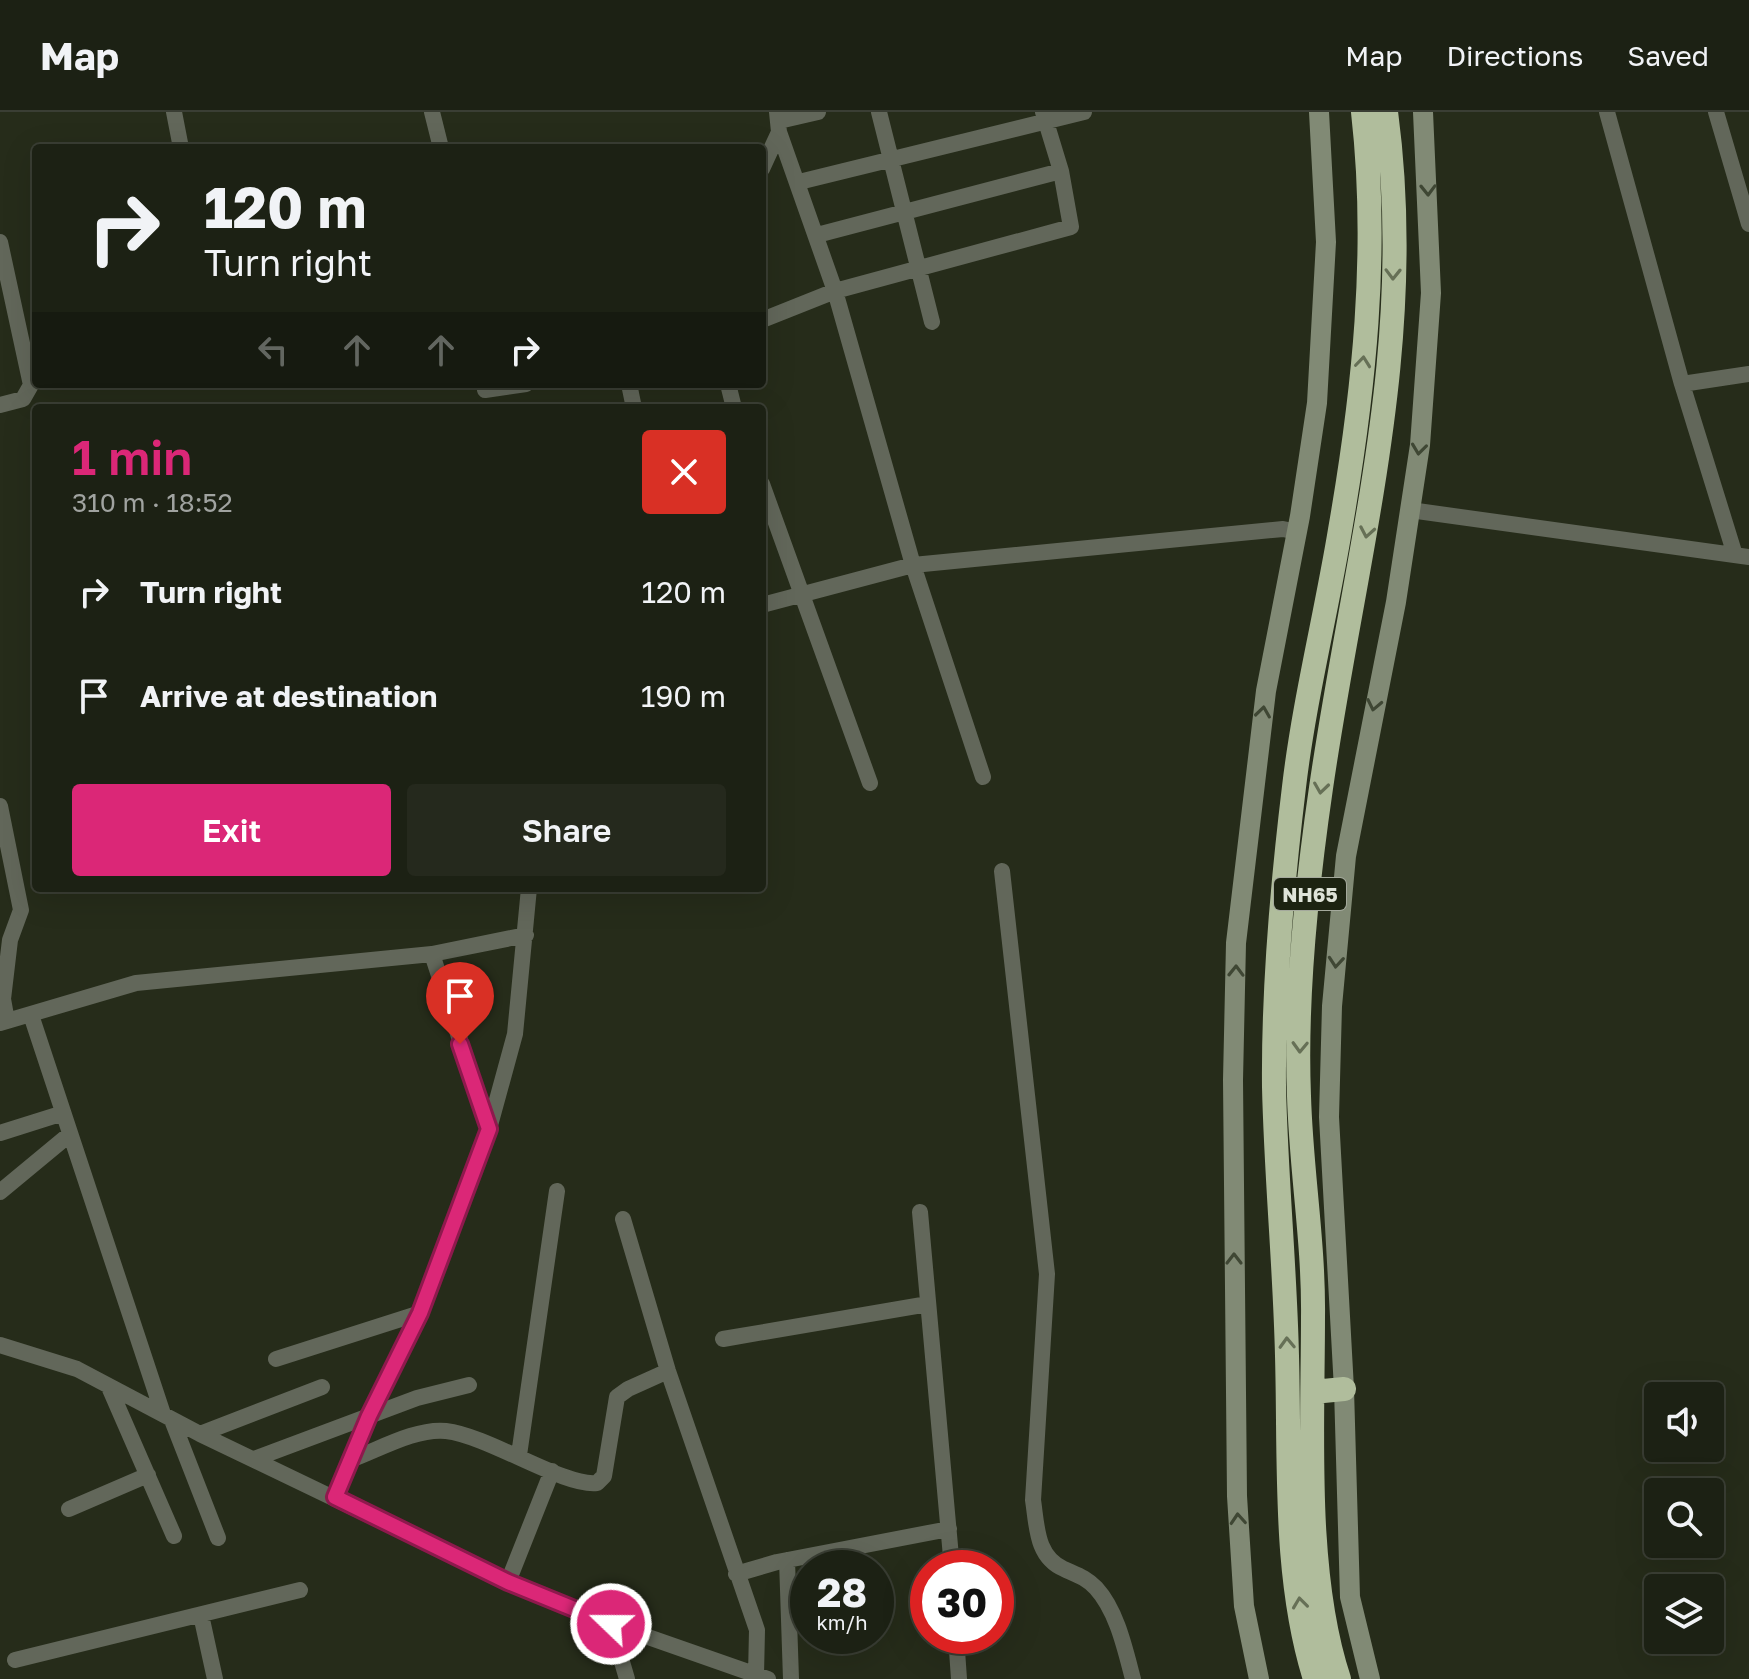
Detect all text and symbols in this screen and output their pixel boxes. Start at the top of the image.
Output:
text: Map [40,33,119,78]
text: Map [1345,39,1402,72]
text: Directions [1446,39,1583,72]
text: Saved [1627,39,1709,72]
text: 120 m [204,173,366,240]
icon: right [72,176,176,280]
one-way arrow [1419,184,1437,197]
text: Turn right [204,241,372,284]
one-way arrow [1384,268,1402,281]
icon: left [251,328,295,372]
icon: ahead [335,328,379,372]
icon: ahead [419,328,463,372]
icon: right [503,328,547,372]
one-way arrow [1355,355,1372,368]
text: 1 min [72,428,192,486]
button: close [642,430,726,514]
one-way arrow [1410,443,1427,456]
text: 310 m · 18:52 [72,487,233,518]
one-way arrow [1360,525,1377,539]
icon: right [72,570,116,614]
text: Turn right [140,574,282,610]
text: 120 m [641,574,726,610]
icon: arrive [72,674,116,718]
text: Arrive at destination [140,678,437,714]
text: 190 m [641,678,726,714]
one-way arrow [1366,698,1383,712]
one-way arrow [1254,705,1271,719]
one-way arrow [1313,782,1330,795]
button: Exit [72,784,391,876]
button: Share [407,784,726,876]
road number: NH65 [1274,878,1346,910]
one-way arrow [1328,956,1345,969]
pin [426,962,494,1044]
one-way arrow [1227,964,1244,977]
icon: arrive [438,974,482,1018]
one-way arrow [1292,1041,1309,1054]
one-way arrow [1225,1252,1243,1265]
one-way arrow [1278,1336,1295,1349]
map controls [1644,1382,1724,1654]
button: sound [1644,1382,1724,1462]
button: search [1644,1478,1724,1558]
one-way arrow [1230,1512,1247,1525]
speed limit sign: 30 [910,1550,1014,1654]
text: 28 [817,1568,867,1616]
button: layers [1644,1574,1724,1654]
position arrow [569,1582,653,1666]
one-way arrow [1292,1596,1309,1610]
text: km/h [817,1610,867,1634]

